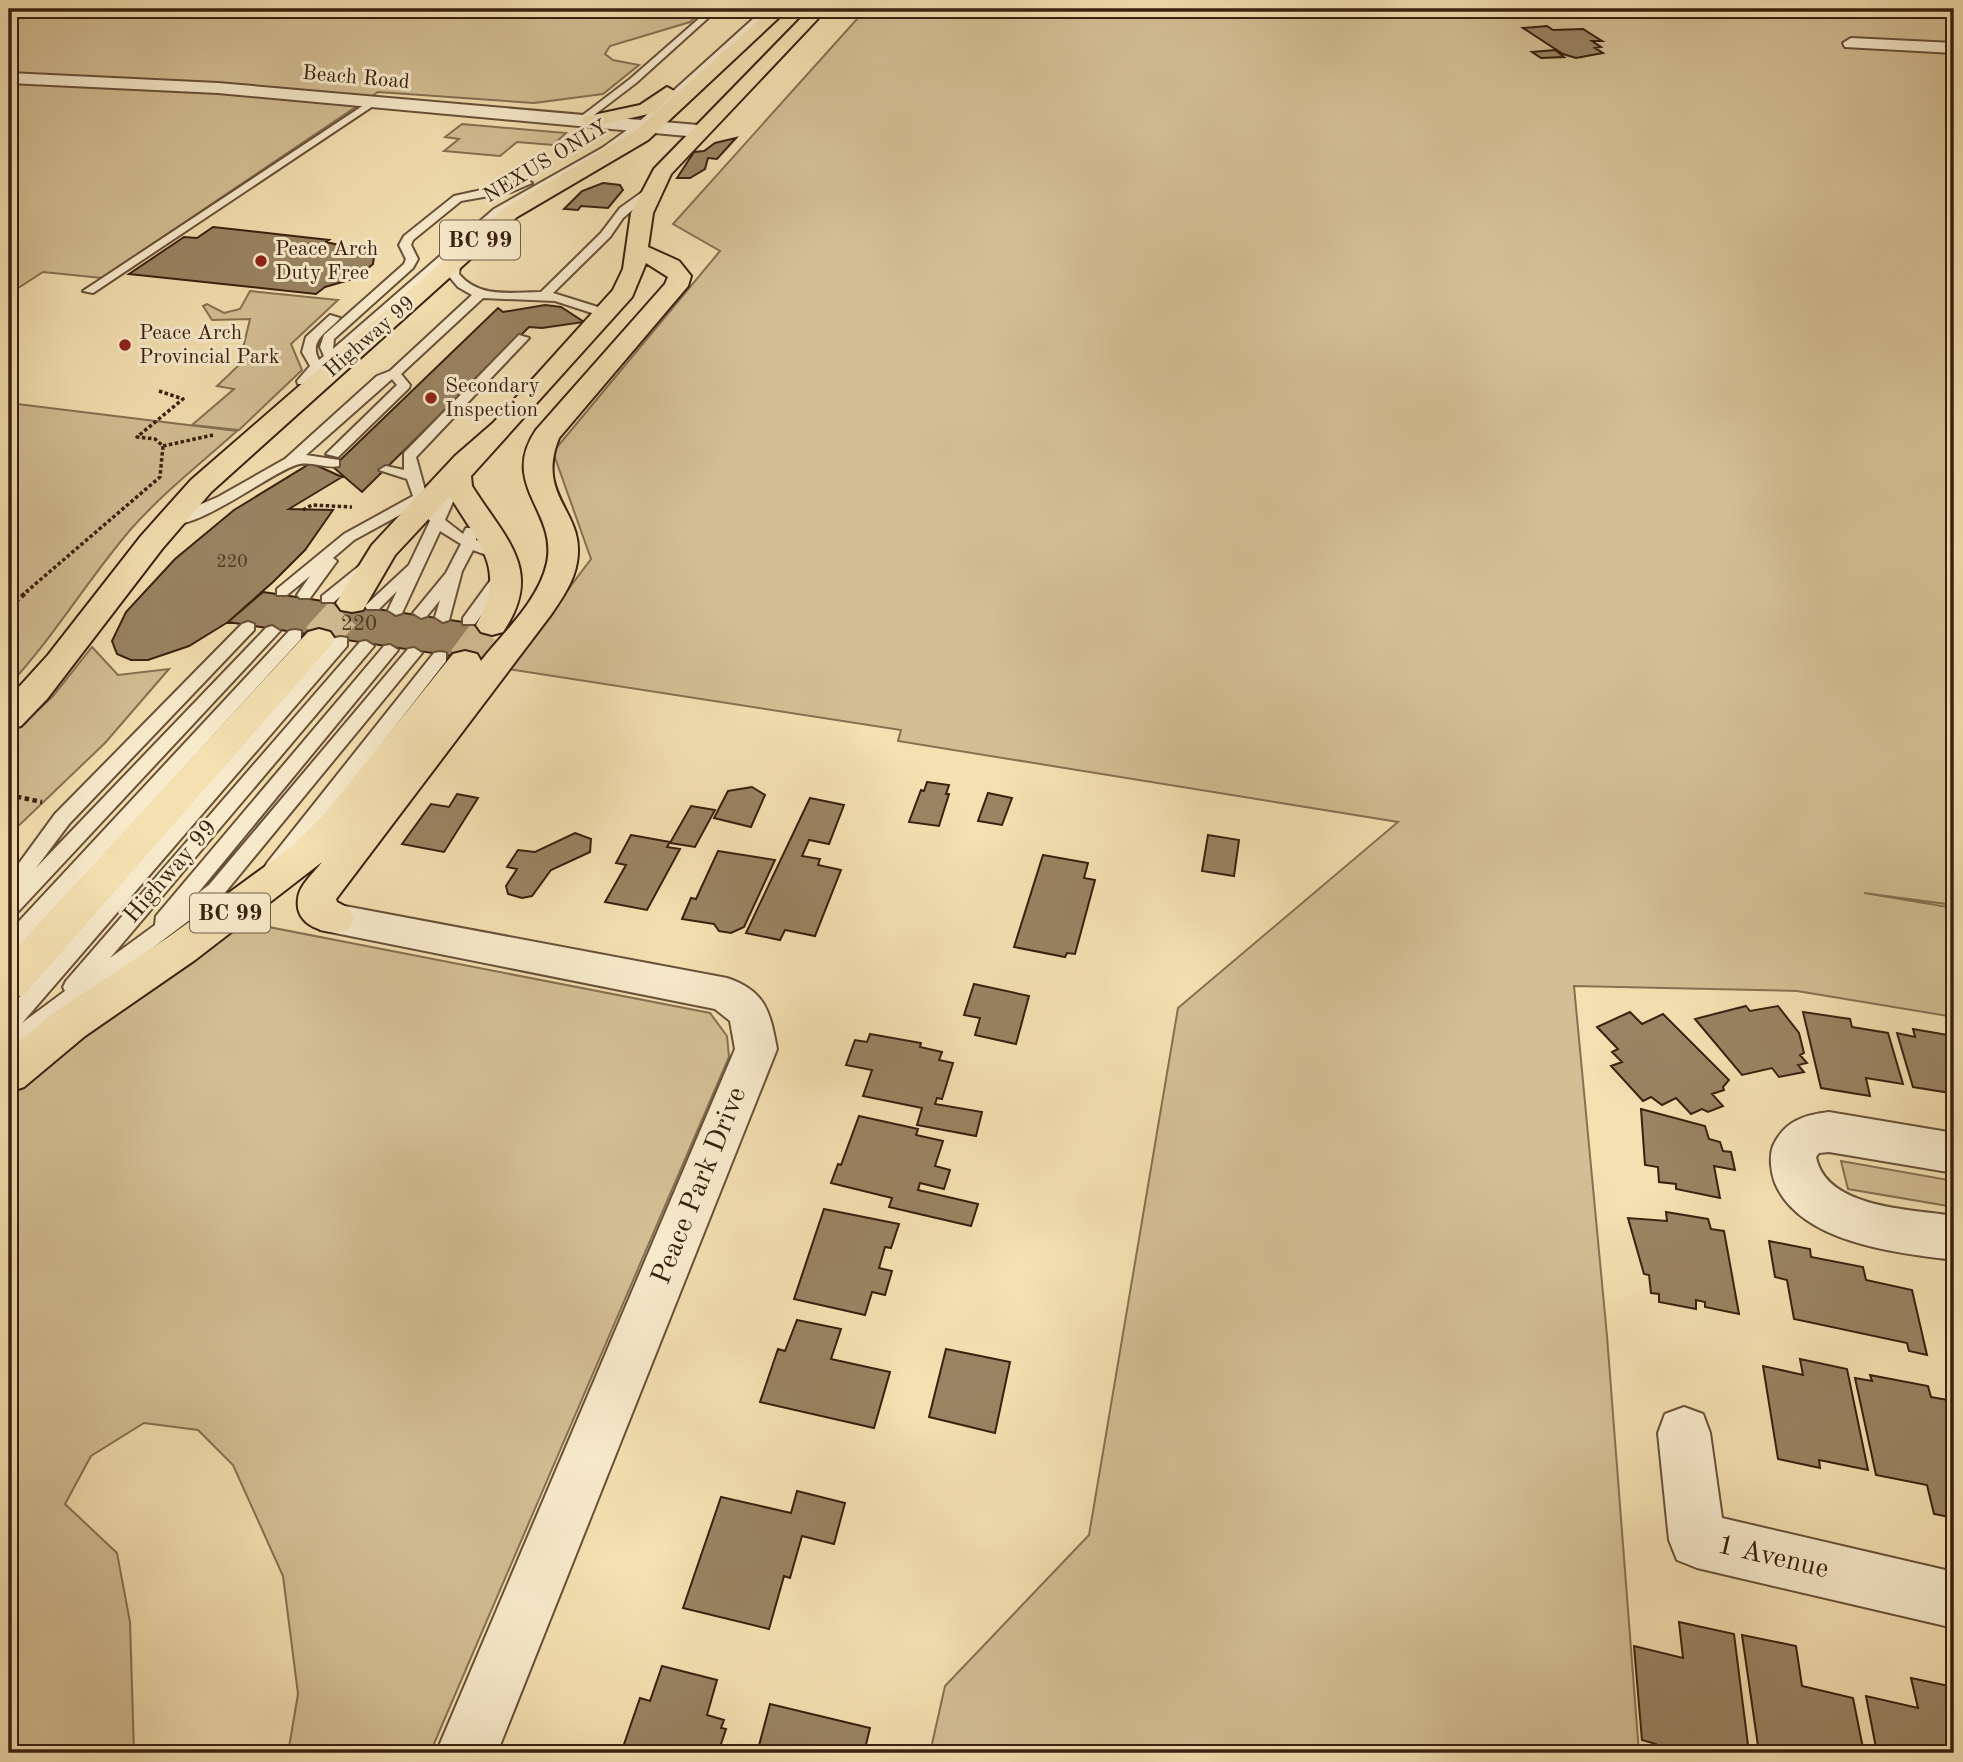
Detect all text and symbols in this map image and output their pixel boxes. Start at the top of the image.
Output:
street label: Beach Road [301,63,411,93]
street label: NEXUS ONLY [480,117,612,207]
road number: BC 99 [440,220,520,260]
place label: Peace Arch Duty Free [275,239,378,284]
marker: Peace Arch Duty Free [253,253,269,269]
street label: Highway 99 [321,292,419,382]
place label: Peace Arch Provincial Park [139,323,280,368]
marker: Peace Arch Provincial Park [117,337,133,353]
place label: Secondary Inspection [445,376,540,421]
marker: Secondary Inspection [423,390,439,406]
house number: 220 [216,553,248,571]
house number: 220 [341,614,377,635]
street label: Highway 99 [120,816,222,928]
road number: BC 99 [190,893,270,932]
street label: Peace Park Drive [648,1083,752,1289]
street label: 1 Avenue [1715,1532,1831,1584]

